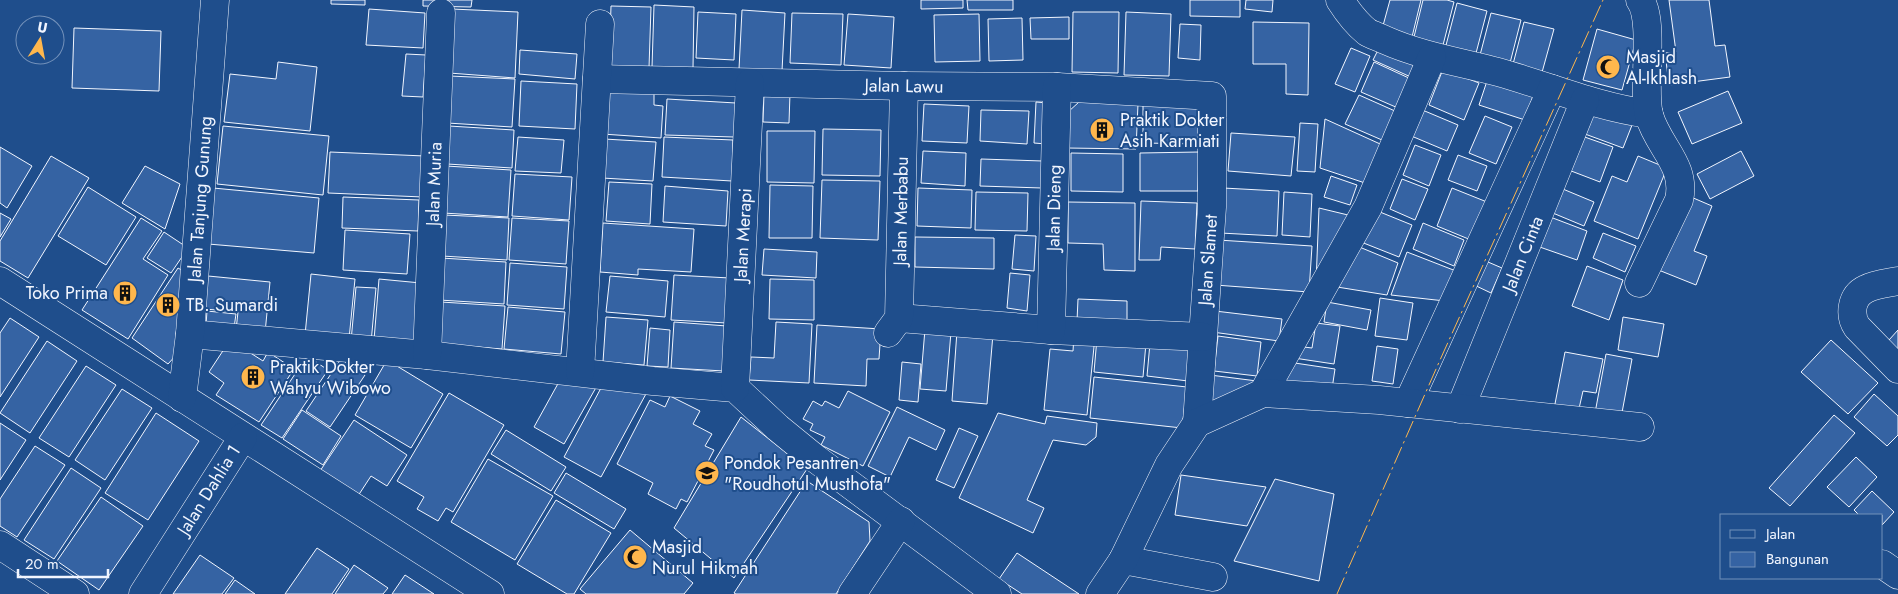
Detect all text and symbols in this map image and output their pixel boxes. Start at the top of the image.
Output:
north arrow [15,15,65,65]
text: U [36,16,49,38]
place label: Masjid Al-Ikhlash [1626,44,1697,91]
mosque icon: Masjid Al-Ikhlash [1595,54,1621,80]
street label: Jalan Lawu [862,72,944,100]
place label: Praktik Dokter Asih Karmiati [1120,107,1225,154]
street label: Jalan Tanjung Gunung [181,115,219,285]
building icon: Praktik Dokter Asih Karmiati [1089,117,1115,143]
street label: Jalan Muria [419,141,448,229]
street label: Jalan Merbabu [887,156,915,268]
street label: Jalan Dieng [1040,165,1068,253]
street label: Jalan Merapi [727,187,758,285]
street label: Jalan Cinta [1495,212,1550,298]
street label: Jalan Slamet [1192,213,1224,308]
place label: Toko Prima [26,280,108,306]
building icon: Toko Prima [112,280,138,306]
building icon: TB. Sumardi [155,292,181,318]
place label: TB. Sumardi [186,292,278,318]
place label: Praktik Dokter Wahyu Wibowo [270,354,391,401]
building icon: Praktik Dokter Wahyu Wibowo [240,364,266,390]
street label: Jalan Dahlia 1 [170,440,247,542]
place label: Pondok Pesantren "Roudhotul Musthofa" [724,450,891,497]
school or university icon: Pondok Pesantren "Roudhotul Musthofa" [694,460,720,486]
legend [1720,514,1883,579]
text: Jalan [1764,523,1795,545]
place label: Masjid Nurul Hikmah [652,534,758,581]
mosque icon: Masjid Nurul Hikmah [622,544,648,570]
scale bar [18,546,108,578]
text: Bangunan [1766,548,1829,570]
text: 20 m [25,553,59,575]

